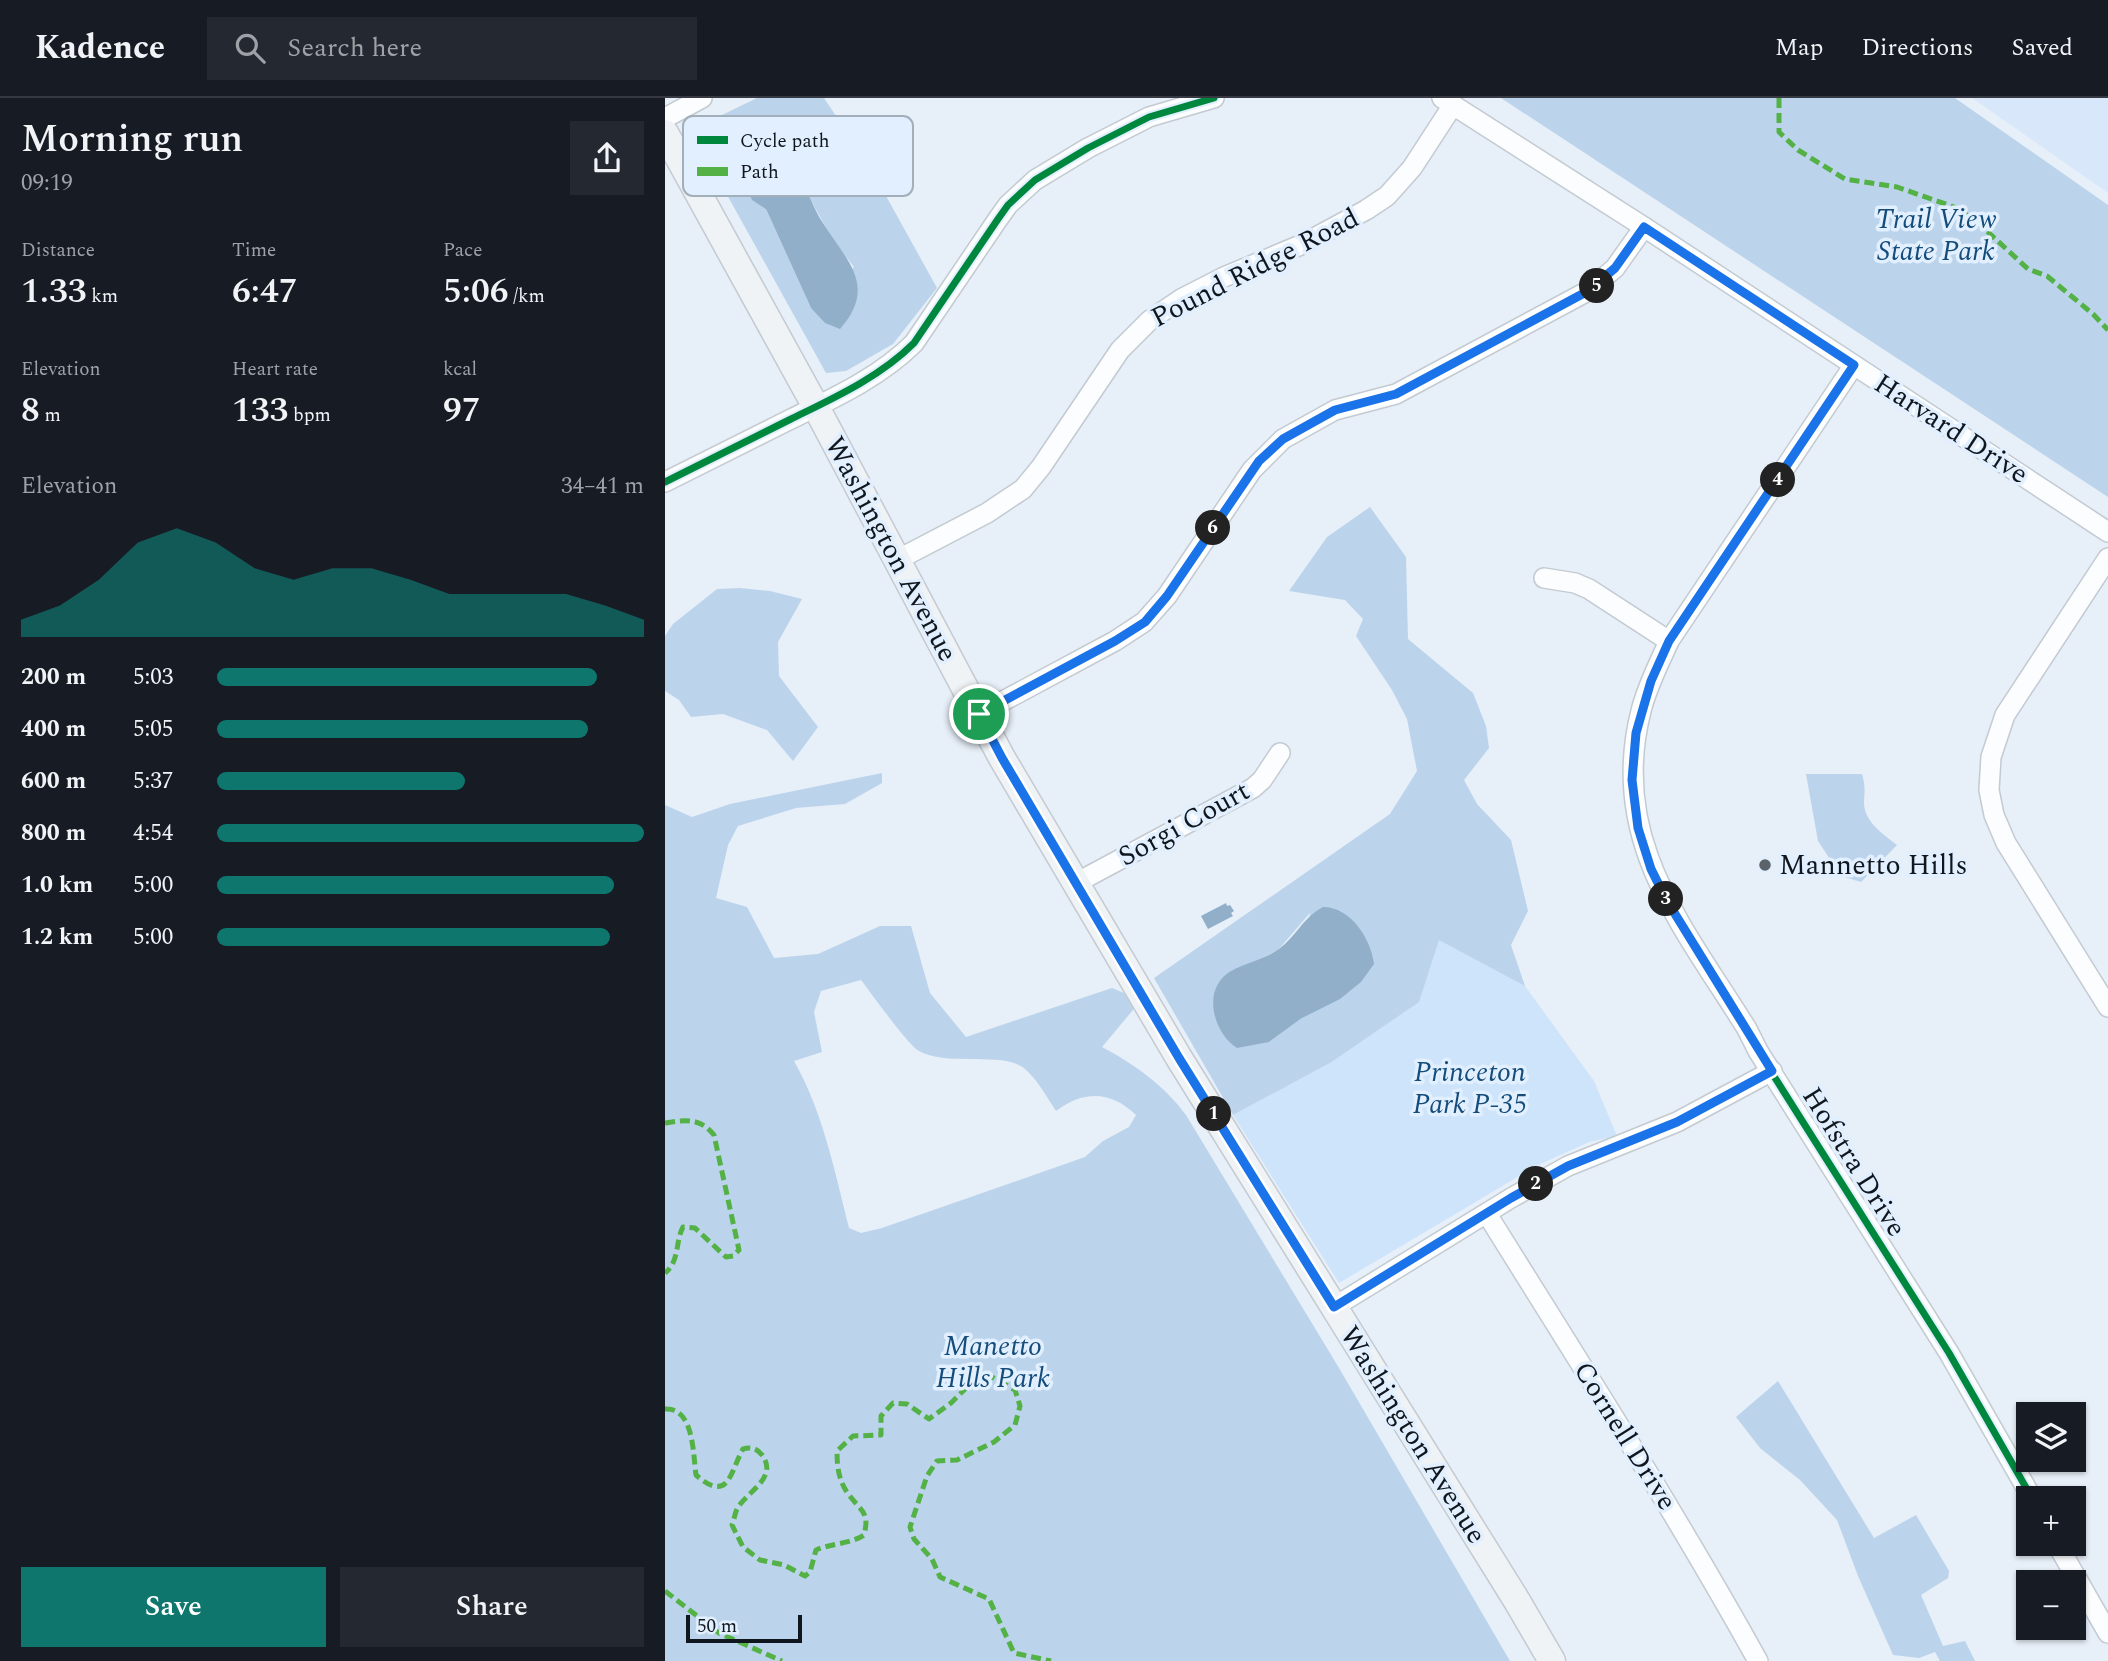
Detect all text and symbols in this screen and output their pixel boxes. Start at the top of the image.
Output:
search box [207,17,697,80]
text: Kadence [35,23,165,73]
text: Search here [287,28,422,68]
icon: search [231,29,269,67]
text: Map [1775,30,1823,66]
text: Directions [1861,30,1973,66]
text: Saved [2011,30,2073,66]
text: Morning run [21,111,243,169]
legend [683,116,913,196]
button: share [570,121,644,195]
text: Cycle path [740,127,830,156]
text: Path [740,158,779,187]
text: 09:19 [21,166,73,201]
street label: Pound Ridge Road [1143,197,1367,339]
park label: Trail View State Park [1876,198,1997,273]
text: Distance [21,236,95,265]
text: Time [232,236,276,265]
text: Pace [443,236,482,265]
text: 1.33 [21,265,86,318]
text: 6:47 [232,265,297,318]
text: 5:06 [443,265,508,318]
pin: 5 [1579,268,1615,304]
text: 5 [1591,271,1602,300]
text: km [86,282,118,311]
text: /km [508,282,545,311]
text: Elevation [21,355,101,384]
text: Heart rate [232,355,318,384]
text: kcal [443,355,477,384]
street label: Harvard Drive [1865,363,2037,495]
text: 8 [21,384,40,437]
text: 133 [232,384,288,437]
text: 97 [443,384,481,437]
text: m [40,401,61,430]
text: bpm [288,401,331,430]
street label: Washington Avenue [813,429,969,669]
pin: 4 [1761,462,1795,498]
text: 4 [1772,465,1783,494]
text: Elevation [21,469,117,504]
text: 34–41 m [561,469,644,504]
pin: 6 [1195,510,1231,546]
text: 6 [1207,513,1218,542]
text: 200 m [21,660,86,695]
text: 5:03 [133,660,173,695]
pin [949,684,1009,744]
icon: arrive [960,695,998,733]
text: 400 m [21,712,86,747]
text: 5:05 [133,712,173,747]
text: 600 m [21,764,86,799]
text: 5:37 [133,764,173,799]
street label: Sorgi Court [1110,770,1258,878]
text: 800 m [21,816,86,851]
text: 4:54 [133,816,173,851]
place label: Mannetto Hills [1779,844,1968,887]
marker: Mannetto Hills [1757,857,1773,873]
text: 1.0 km [21,868,93,903]
text: 5:00 [133,868,173,903]
pin: 3 [1649,882,1683,916]
text: 3 [1660,884,1671,913]
text: 1.2 km [21,920,93,955]
text: 5:00 [133,920,173,955]
park label: Princeton Park P-35 [1413,1051,1527,1126]
street label: Hofstra Drive [1791,1079,1917,1245]
pin: 1 [1197,1096,1231,1132]
text: 1 [1208,1099,1219,1128]
pin: 2 [1519,1166,1553,1202]
text: 2 [1530,1169,1541,1198]
street label: Washington Avenue [1329,1318,1497,1552]
park label: Manetto Hills Park [936,1325,1050,1400]
street label: Cornell Drive [1562,1353,1688,1519]
map controls [2016,1402,2086,1640]
button: layers [2016,1402,2086,1472]
button: + [2016,1486,2086,1556]
button: Save [21,1567,326,1647]
button: Share [340,1567,644,1647]
button: − [2016,1570,2086,1640]
scale bar [686,1612,801,1644]
text: 50 m [697,1612,737,1641]

